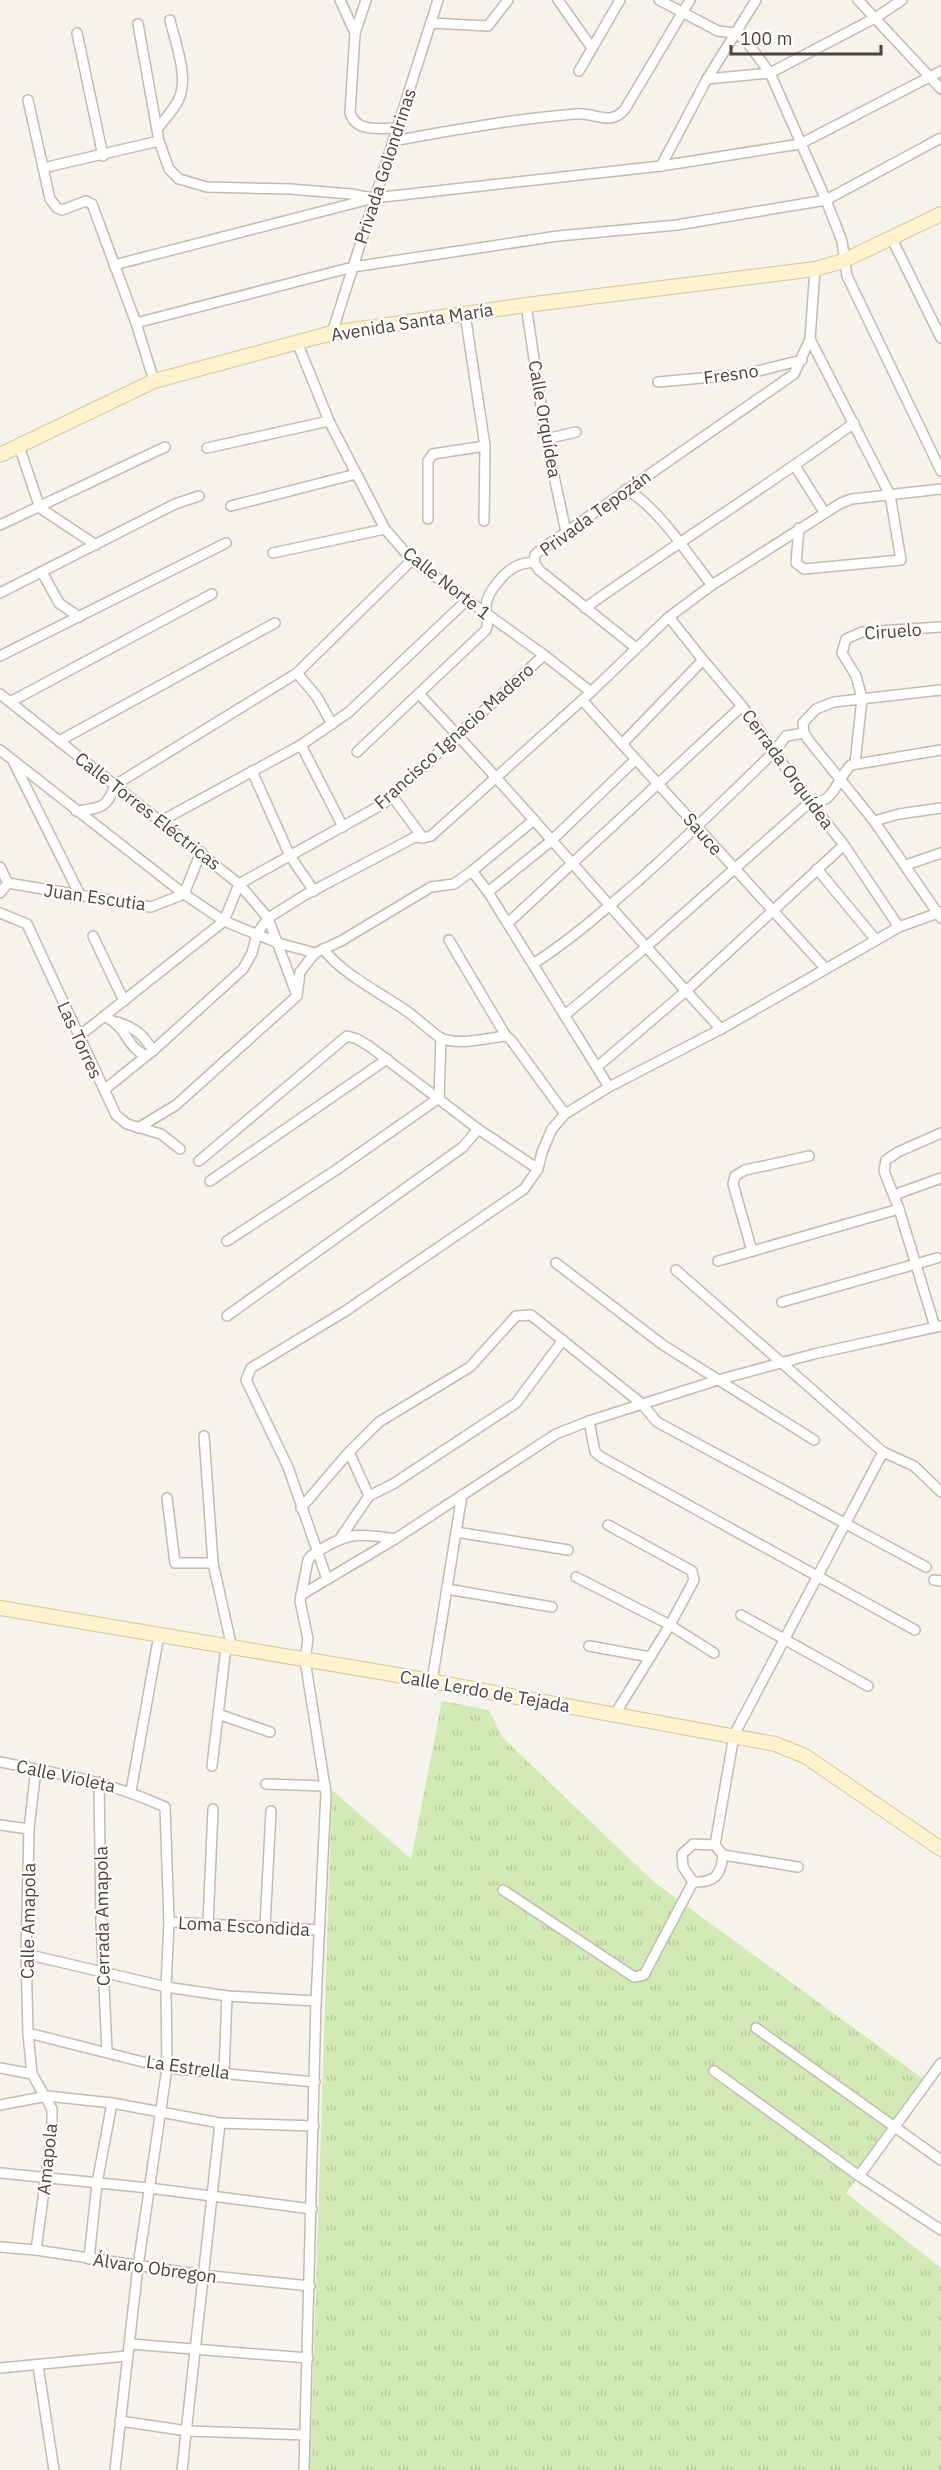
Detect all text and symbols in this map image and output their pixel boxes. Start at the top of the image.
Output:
scale bar [731,18,881,56]
text: 100 m [740,27,792,50]
street label: Privada Golondrinas [349,85,421,247]
street label: Avenida Santa María [329,298,495,346]
street label: Calle Orquídea [523,358,567,480]
street label: Fresno [702,359,760,389]
street label: Privada Tepozán [535,465,655,561]
street label: Calle Norte 1 [398,542,496,624]
street label: Ciruelo [864,618,922,644]
street label: Francisco Ignacio Madero [369,658,539,814]
street label: Cerrada Orquídea [737,705,839,834]
street label: Calle Torres Eléctricas [70,747,226,875]
street label: Sauce [678,808,728,860]
street label: Juan Escutia [43,878,148,916]
street label: Las Torres [52,998,108,1082]
street label: Calle Lerdo de Tejada [398,1665,572,1717]
street label: Calle Violeta [14,1754,118,1798]
street label: Cerrada Amapola [89,1845,115,1986]
street label: Calle Amapola [15,1862,41,1979]
street label: Loma Escondida [177,1911,311,1941]
street label: La Estrella [145,2050,232,2084]
street label: Amapola [32,2122,62,2196]
street label: Álvaro Obregon [92,2248,218,2288]

